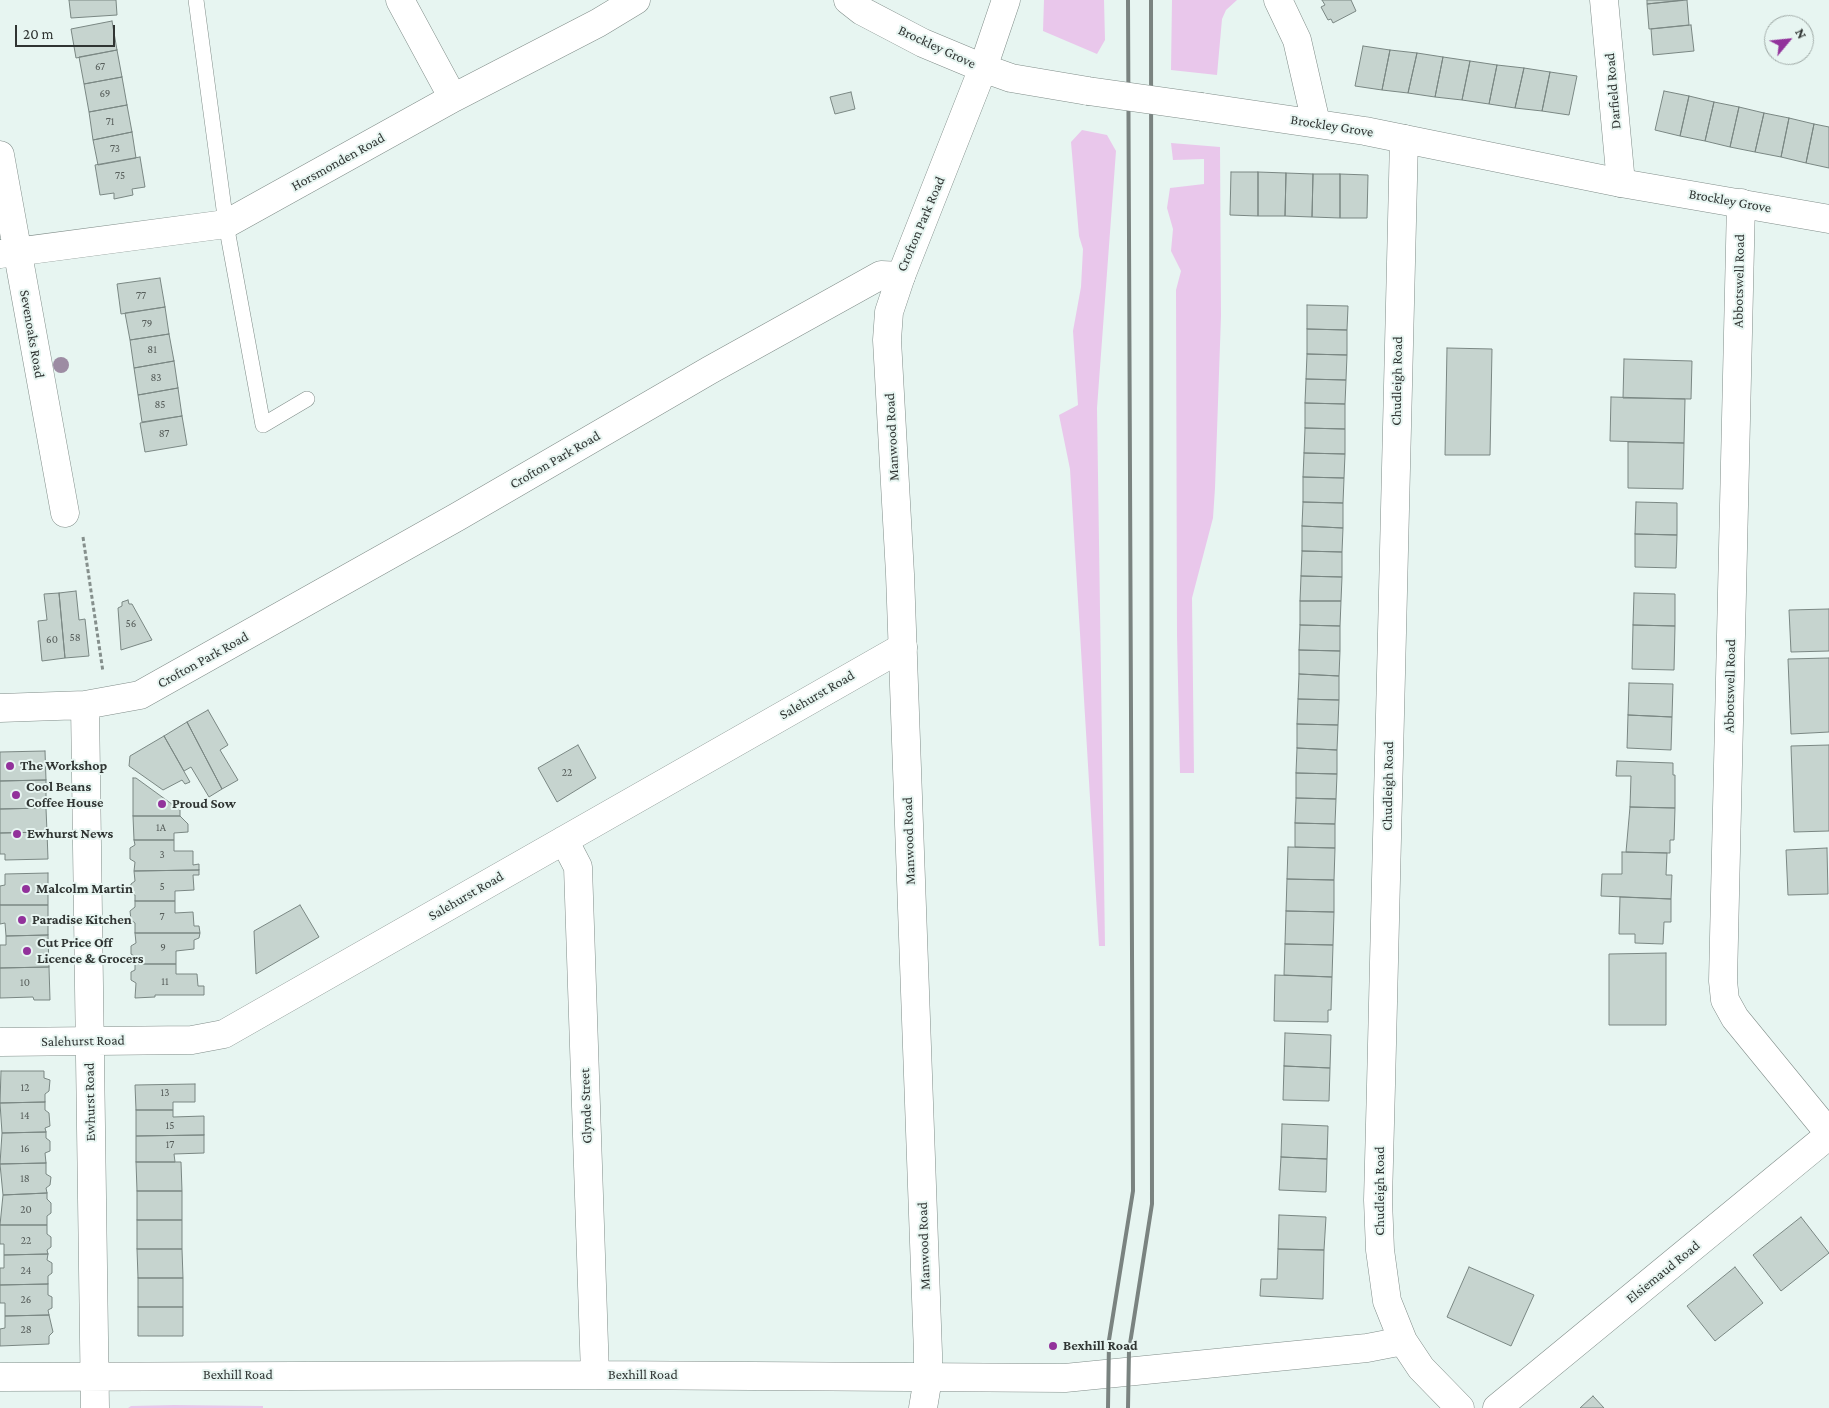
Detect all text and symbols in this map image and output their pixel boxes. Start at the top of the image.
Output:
scale bar [18,15,118,47]
north arrow [1764,15,1814,65]
street label: Brockley Grove [896,22,978,72]
text: N [1792,25,1811,41]
text: 20 m [23,26,54,42]
street label: Darfield Road [1601,52,1625,130]
house number: 67 [95,60,105,74]
house number: 69 [100,87,110,101]
street label: Brockley Grove [1289,111,1375,141]
house number: 71 [106,115,114,129]
street label: Horsmonden Road [288,129,388,195]
house number: 73 [110,142,120,156]
house number: 75 [115,169,125,183]
street label: Crofton Park Road [893,174,949,274]
street label: Brockley Grove [1687,185,1773,217]
street label: Abbotswell Road [1730,234,1748,328]
street label: Sevenoaks Road [16,289,48,379]
house number: 77 [136,289,146,303]
house number: 79 [142,317,152,331]
street label: Chudleigh Road [1388,336,1406,426]
house number: 81 [147,343,157,357]
house number: 83 [151,371,161,385]
street label: Manwood Road [881,393,903,481]
house number: 85 [155,398,165,412]
house number: 87 [159,427,169,441]
street label: Crofton Park Road [507,427,603,493]
house number: 56 [126,617,136,631]
street label: Crofton Park Road [155,628,251,692]
house number: 58 [69,631,81,645]
house number: 60 [46,633,58,647]
street label: Abbotswell Road [1721,639,1739,733]
street label: Salehurst Road [777,667,857,723]
street label: Chudleigh Road [1379,741,1397,831]
place label: The Workshop [20,758,107,774]
marker: The Workshop [4,760,16,772]
house number: 22 [562,766,572,780]
place label: Cool Beans Coffee House [26,779,103,812]
marker: Cool Beans Coffee House [10,789,22,801]
place label: Proud Sow [172,796,236,812]
street label: Manwood Road [899,797,919,885]
marker: Proud Sow [156,798,168,810]
house number: 1A [156,821,166,835]
place label: Ewhurst News [27,826,113,842]
marker: Ewhurst News [11,828,23,840]
house number: 3 [159,848,165,862]
street label: Salehurst Road [426,868,506,924]
house number: 5 [159,880,165,894]
place label: Malcolm Martin [36,881,133,897]
marker: Malcolm Martin [20,883,32,895]
house number: 7 [159,910,165,924]
place label: Paradise Kitchen [32,912,132,928]
marker: Paradise Kitchen [16,914,28,926]
place label: Cut Price Off Licence & Grocers [37,935,143,968]
house number: 9 [160,941,166,955]
marker: Cut Price Off Licence & Grocers [21,945,33,957]
house number: 11 [161,975,169,989]
house number: 10 [20,976,30,990]
street label: Salehurst Road [41,1032,125,1050]
street label: Ewhurst Road [81,1063,99,1141]
street label: Glynde Street [576,1068,596,1144]
house number: 12 [21,1081,29,1095]
house number: 13 [161,1086,169,1100]
house number: 14 [20,1109,30,1123]
house number: 15 [166,1119,174,1133]
house number: 17 [166,1138,174,1152]
house number: 16 [20,1142,30,1156]
street label: Chudleigh Road [1372,1146,1388,1236]
house number: 18 [20,1172,30,1186]
street label: Manwood Road [914,1202,934,1290]
house number: 20 [20,1203,32,1217]
house number: 22 [21,1234,31,1248]
street label: Elsiemaud Road [1623,1237,1703,1307]
house number: 24 [21,1264,31,1278]
house number: 26 [21,1293,31,1307]
house number: 28 [20,1323,32,1337]
place label: Bexhill Road [1063,1338,1138,1354]
marker: Bexhill Road [1047,1340,1059,1352]
street label: Bexhill Road [203,1367,273,1383]
street label: Bexhill Road [608,1367,678,1383]

